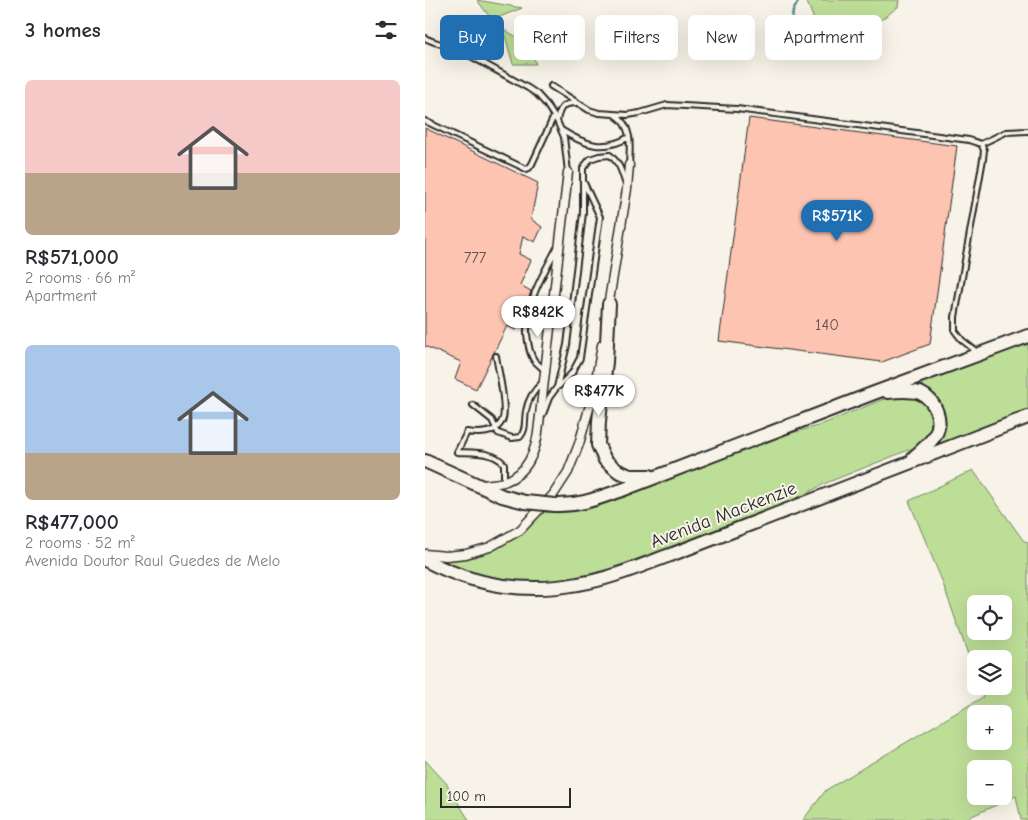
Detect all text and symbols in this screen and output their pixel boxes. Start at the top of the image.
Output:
chip: Buy [440,15,504,60]
chip: Rent [514,15,585,60]
chip: Filters [595,15,678,60]
chip: New [688,15,755,60]
chip: Apartment [765,15,882,60]
icon: filters [372,16,400,44]
text: 3 homes [25,18,101,42]
icon: home [168,113,258,203]
pin: R$571K [796,200,878,242]
text: R$571K [812,207,862,225]
text: R$571,000 [25,245,119,269]
house number: 777 [464,249,487,267]
text: 2 rooms · 66 m² [25,269,135,287]
text: Apartment [25,287,97,305]
pin: R$842K [497,296,579,338]
text: R$842K [512,303,564,321]
house number: 140 [815,316,839,334]
pin: R$477K [558,374,640,417]
icon: home [168,378,258,468]
text: R$477K [574,382,624,400]
street label: Avenida Mackenzie [647,477,800,553]
text: R$477,000 [25,510,119,534]
text: 2 rooms · 52 m² [25,534,135,552]
text: Avenida Doutor Raul Guedes de Melo [25,552,280,570]
map controls [967,595,1012,805]
button: locate [967,595,1012,640]
button: layers [967,650,1012,695]
button: + [967,705,1012,750]
button: − [967,760,1012,805]
scale bar [440,785,571,808]
text: 100 m [447,788,486,805]

